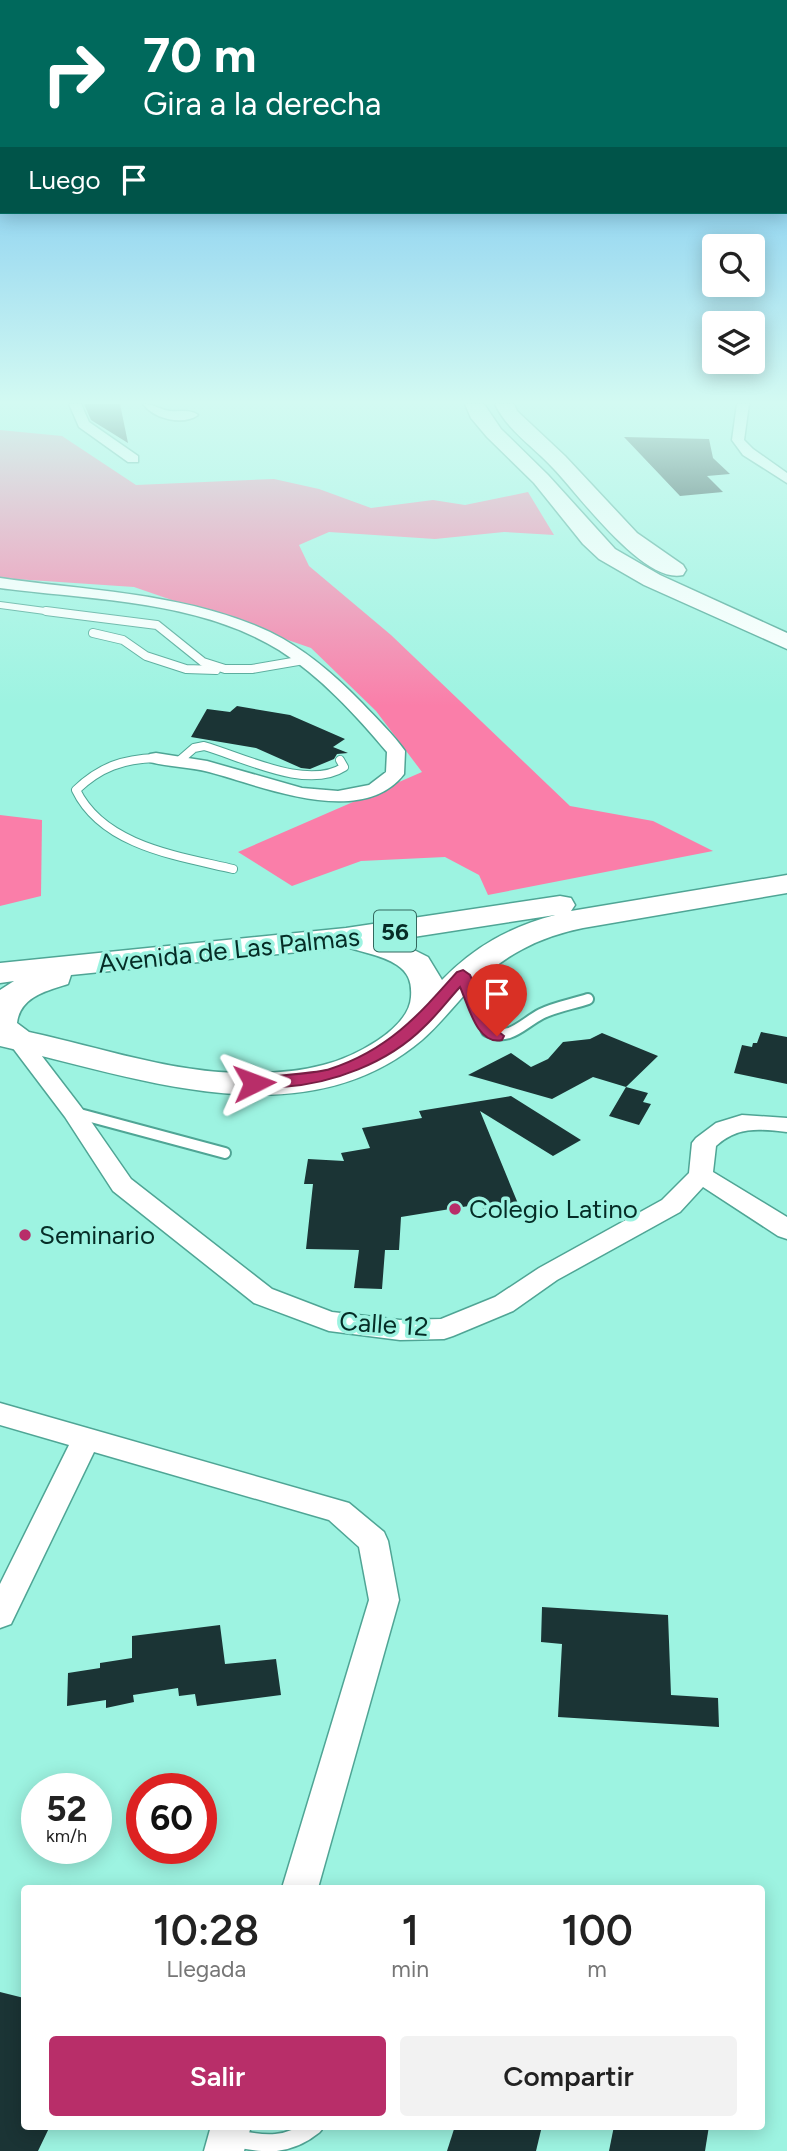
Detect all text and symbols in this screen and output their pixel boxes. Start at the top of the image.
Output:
text: 70 m [143,25,256,84]
icon: right [28,28,119,119]
text: Gira a la derecha [143,85,381,123]
icon: arrive [115,161,153,199]
text: Luego [28,164,101,196]
map controls [702,234,765,374]
button: search [702,234,765,297]
button: layers [702,311,765,374]
road number: 56 [374,911,416,951]
street label: Avenida de Las Palmas [97,920,361,980]
pin [467,964,527,1036]
icon: arrive [478,975,516,1013]
position arrow [217,1046,291,1120]
place label: Colegio Latino [469,1193,638,1225]
marker: Colegio Latino [447,1201,463,1217]
place label: Seminario [39,1219,155,1251]
marker: Seminario [17,1227,33,1243]
street label: Calle 12 [338,1305,430,1343]
speed limit sign: 60 [126,1773,217,1864]
text: 52 [46,1788,87,1830]
text: km/h [46,1825,87,1847]
text: 10:28 [153,1905,259,1956]
text: 1 [401,1905,419,1956]
text: 100 [561,1905,633,1956]
text: Llegada [166,1955,246,1983]
text: min [391,1955,429,1983]
text: m [587,1955,607,1983]
button: Salir [49,2036,386,2116]
button: Compartir [400,2036,737,2116]

